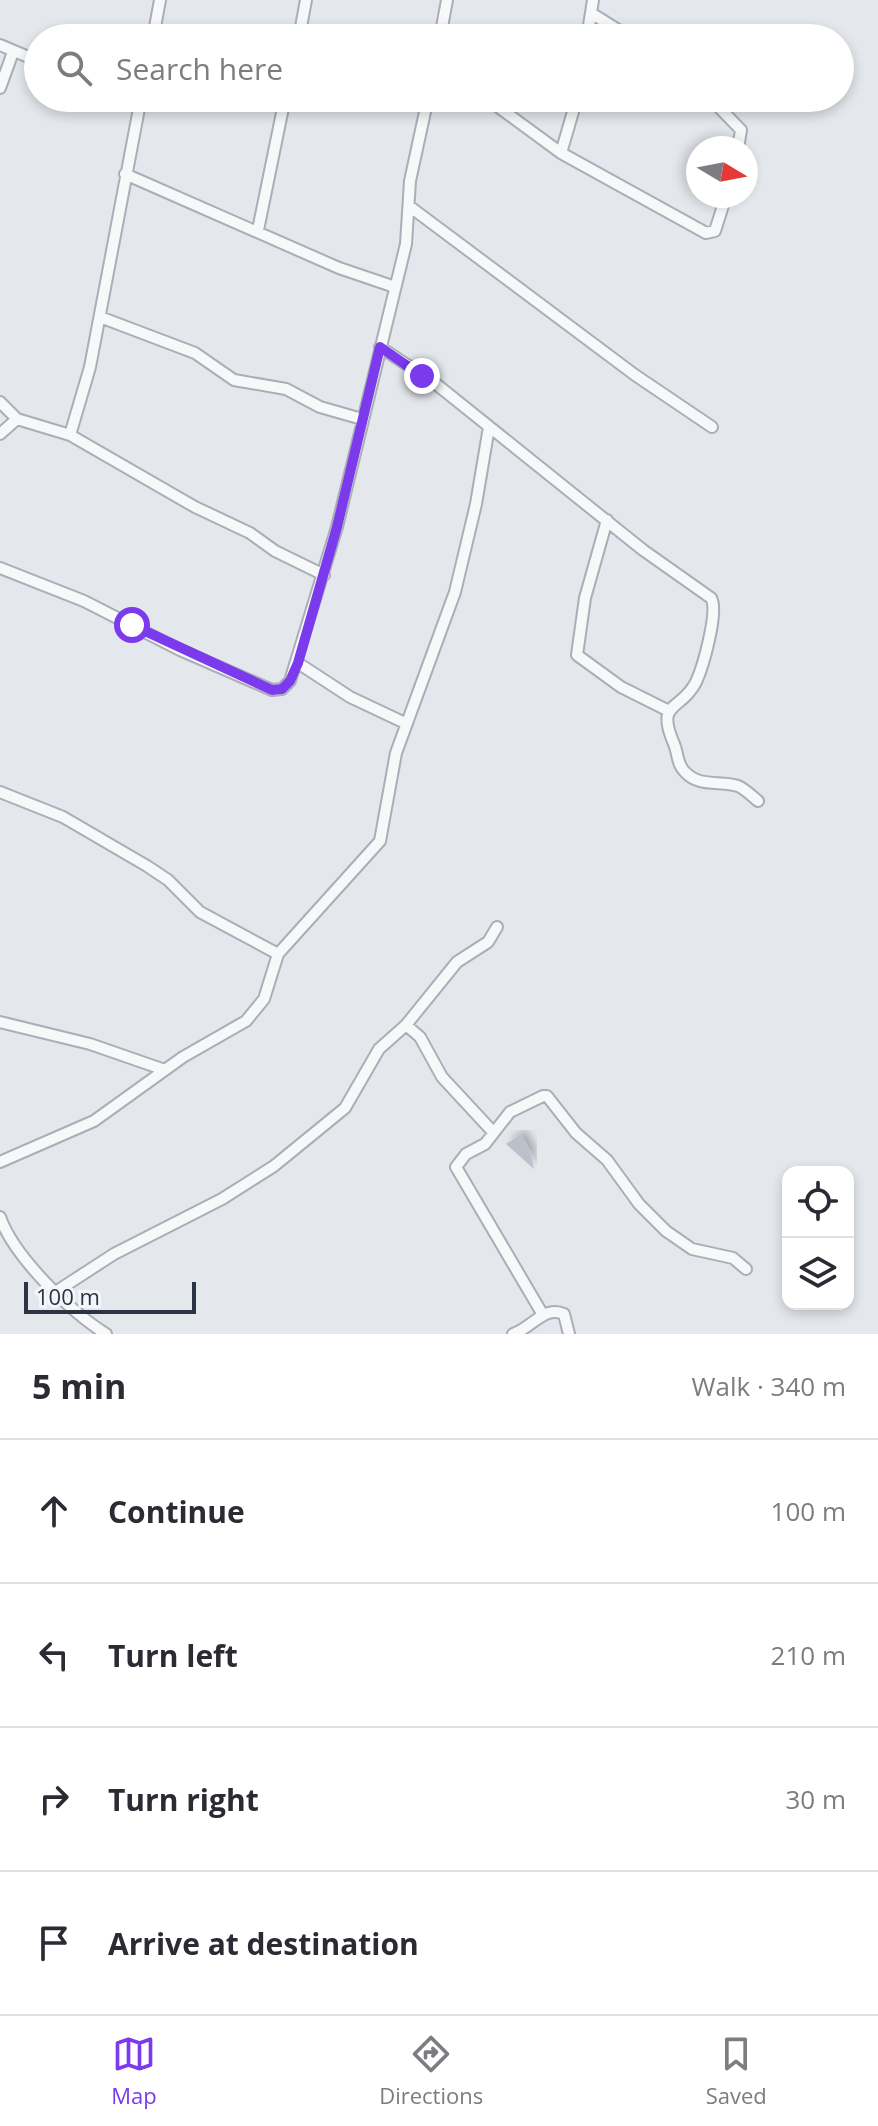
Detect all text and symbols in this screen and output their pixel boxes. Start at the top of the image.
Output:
search box [24,24,854,112]
icon: search [52,46,96,90]
text: Search here [116,48,283,89]
north arrow [686,136,758,208]
route end [404,358,440,394]
route start [114,607,150,643]
map controls [782,1166,854,1310]
button: locate [782,1166,854,1238]
button: layers [782,1238,854,1310]
scale bar [24,1278,196,1314]
text: 100 m [36,1281,100,1311]
text: 5 min [32,1363,126,1409]
text: Walk · 340 m [692,1368,846,1404]
icon: ahead [32,1489,76,1533]
text: Continue [108,1491,245,1532]
text: 100 m [771,1493,846,1529]
icon: left [32,1633,76,1677]
text: Turn left [108,1635,238,1676]
text: 210 m [771,1637,846,1673]
icon: right [32,1777,76,1821]
text: Turn right [108,1779,259,1820]
text: 30 m [785,1781,846,1817]
icon: arrive [32,1921,76,1965]
text: Arrive at destination [108,1923,419,1964]
tab: Map [111,2032,157,2110]
tab: Directions [379,2032,483,2110]
tab: Saved [706,2032,767,2110]

